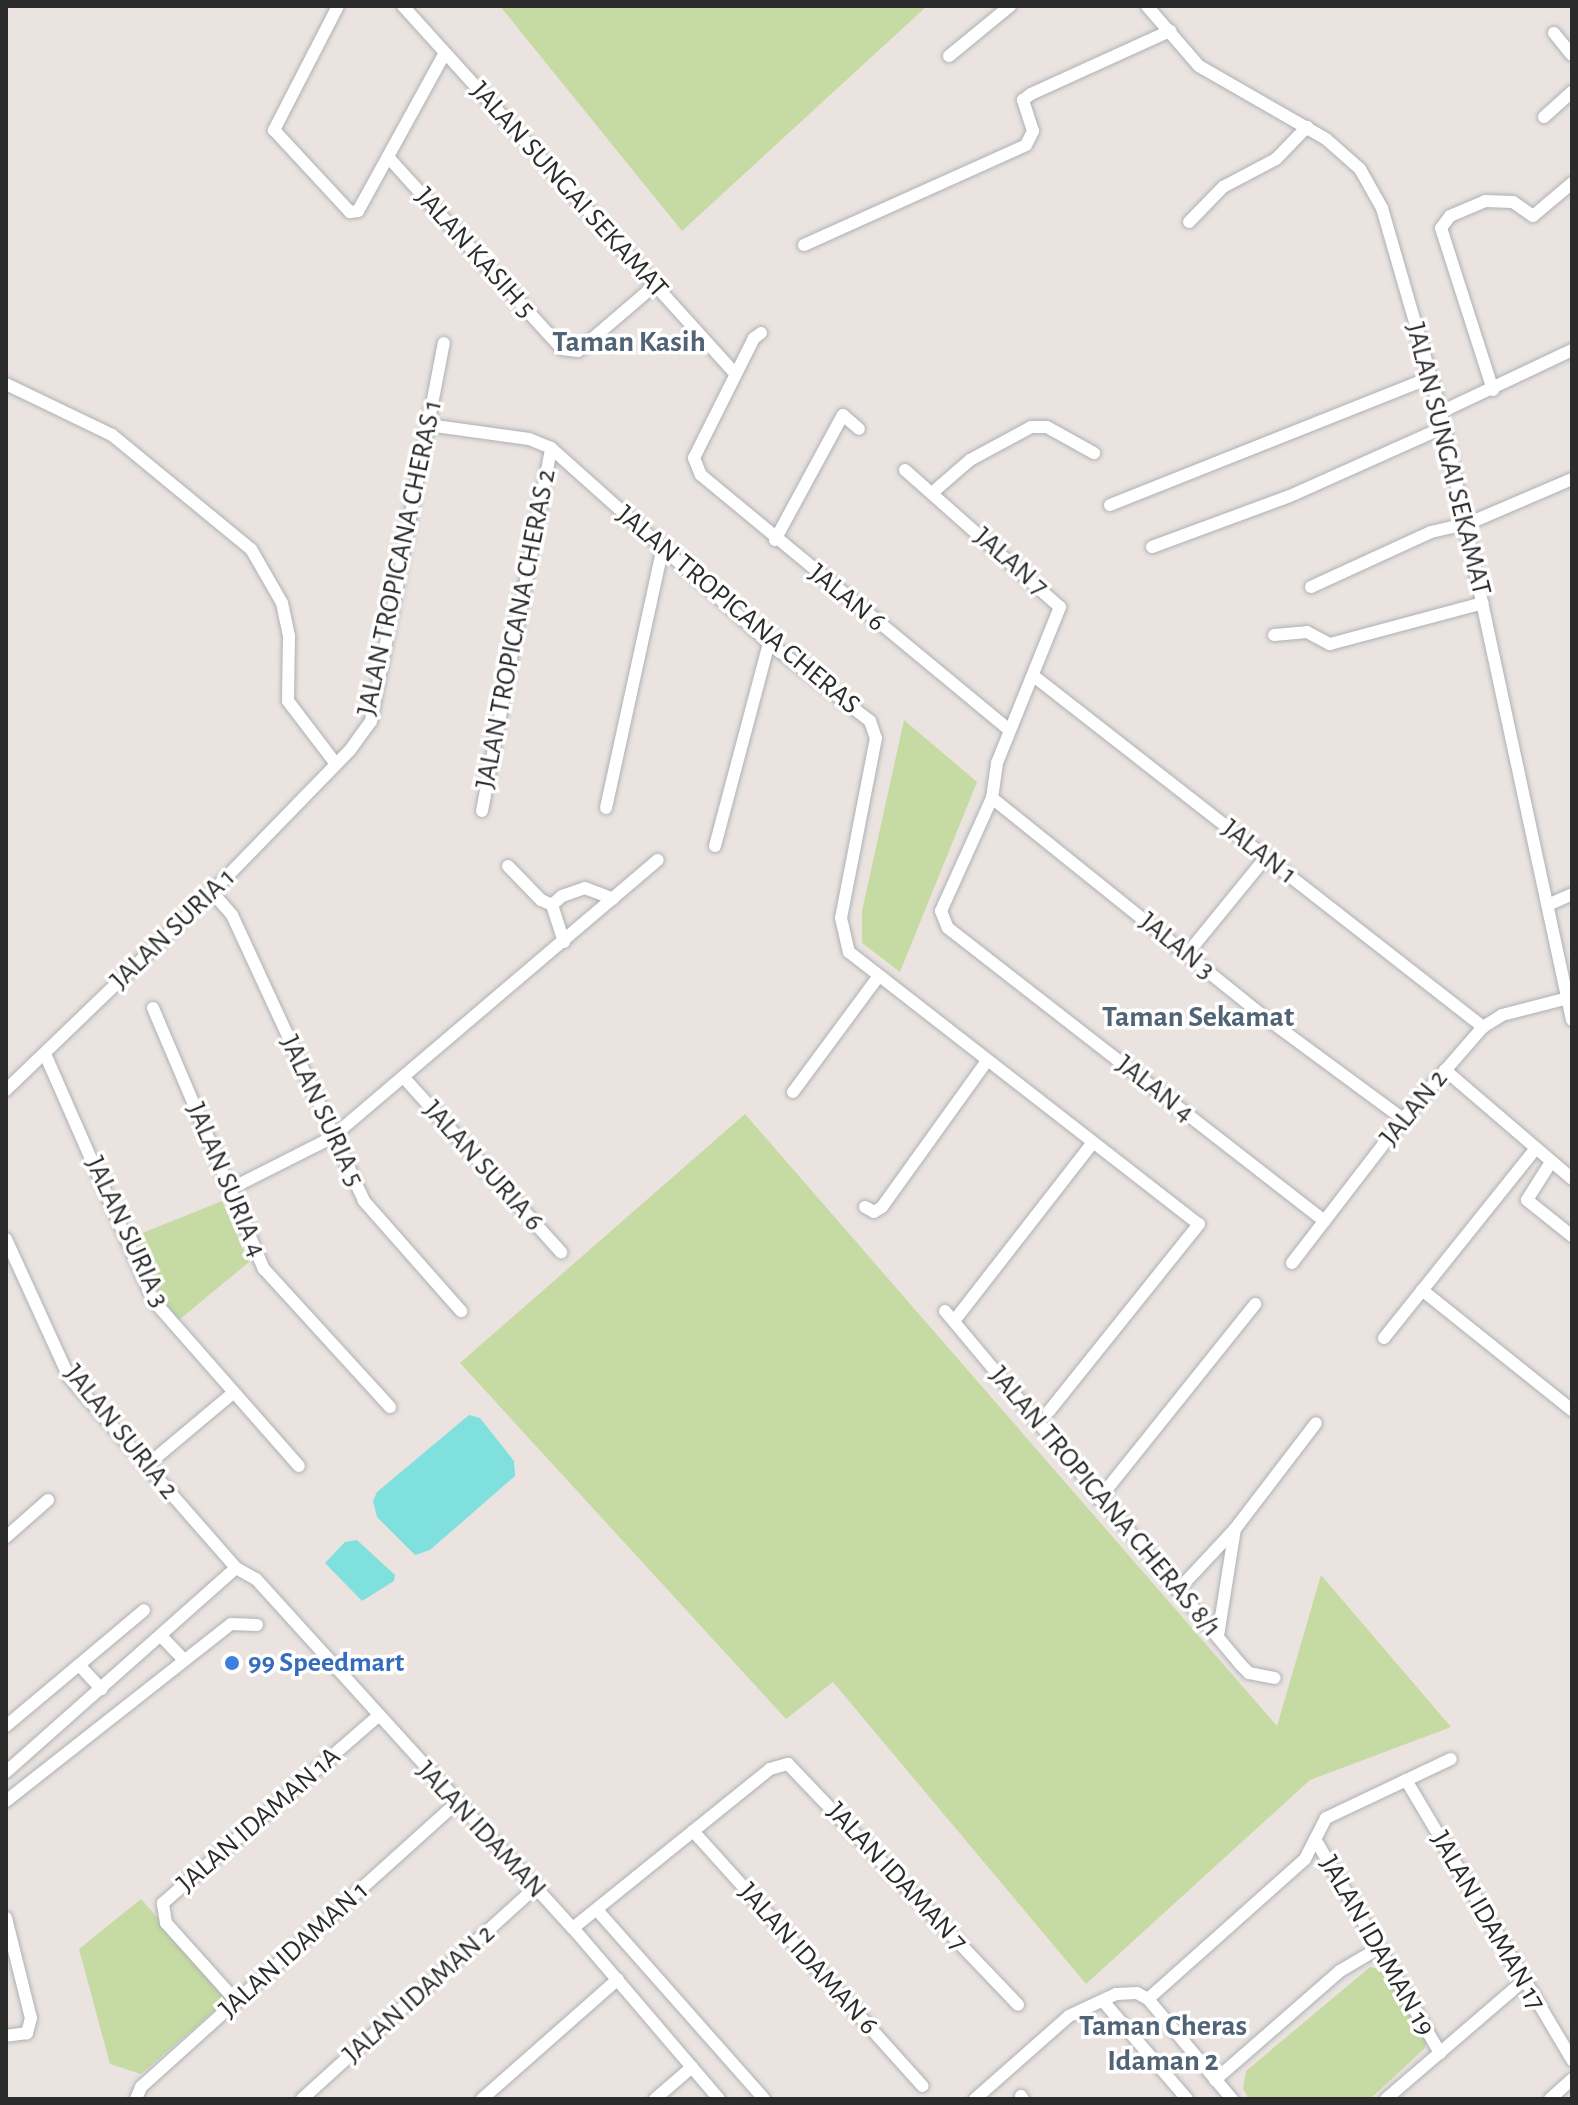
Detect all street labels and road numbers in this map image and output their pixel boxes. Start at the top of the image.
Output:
street label: JALAN SUNGAI SEKAMAT [463,75,675,305]
street label: JALAN KASIH 5 [408,181,542,325]
street label: JALAN SUNGAI SEKAMAT [1398,319,1498,599]
street label: JALAN TROPICANA CHERAS 1 [350,397,450,719]
street label: JALAN TROPICANA CHERAS 2 [469,466,563,792]
street label: JALAN TROPICANA CHERAS [609,498,867,722]
street label: JALAN 7 [967,520,1055,604]
street label: JALAN 6 [802,557,892,639]
street label: JALAN 1 [1215,812,1303,892]
street label: JALAN SURIA 1 [104,861,242,997]
street label: JALAN 3 [1132,905,1222,987]
street label: JALAN SURIA 5 [272,1030,372,1192]
street label: JALAN 4 [1109,1048,1201,1130]
street label: JALAN 2 [1373,1063,1455,1153]
street label: JALAN SURIA 6 [416,1094,550,1238]
street label: JALAN SURIA 4 [178,1098,274,1262]
street label: JALAN SURIA 3 [77,1151,177,1313]
street label: JALAN SURIA 2 [56,1358,186,1506]
street label: JALAN TROPICANA CHERAS 8/1 [982,1360,1228,1644]
street label: JALAN IDAMAN 1A [170,1740,348,1900]
street label: JALAN IDAMAN [409,1754,553,1906]
street label: JALAN IDAMAN 7 [819,1796,975,1958]
street label: JALAN IDAMAN 17 [1423,1825,1553,2017]
street label: JALAN IDAMAN 19 [1312,1850,1442,2042]
street label: JALAN IDAMAN 1 [212,1874,376,2026]
street label: JALAN IDAMAN 6 [731,1876,885,2042]
street label: JALAN IDAMAN 2 [336,1917,502,2071]

